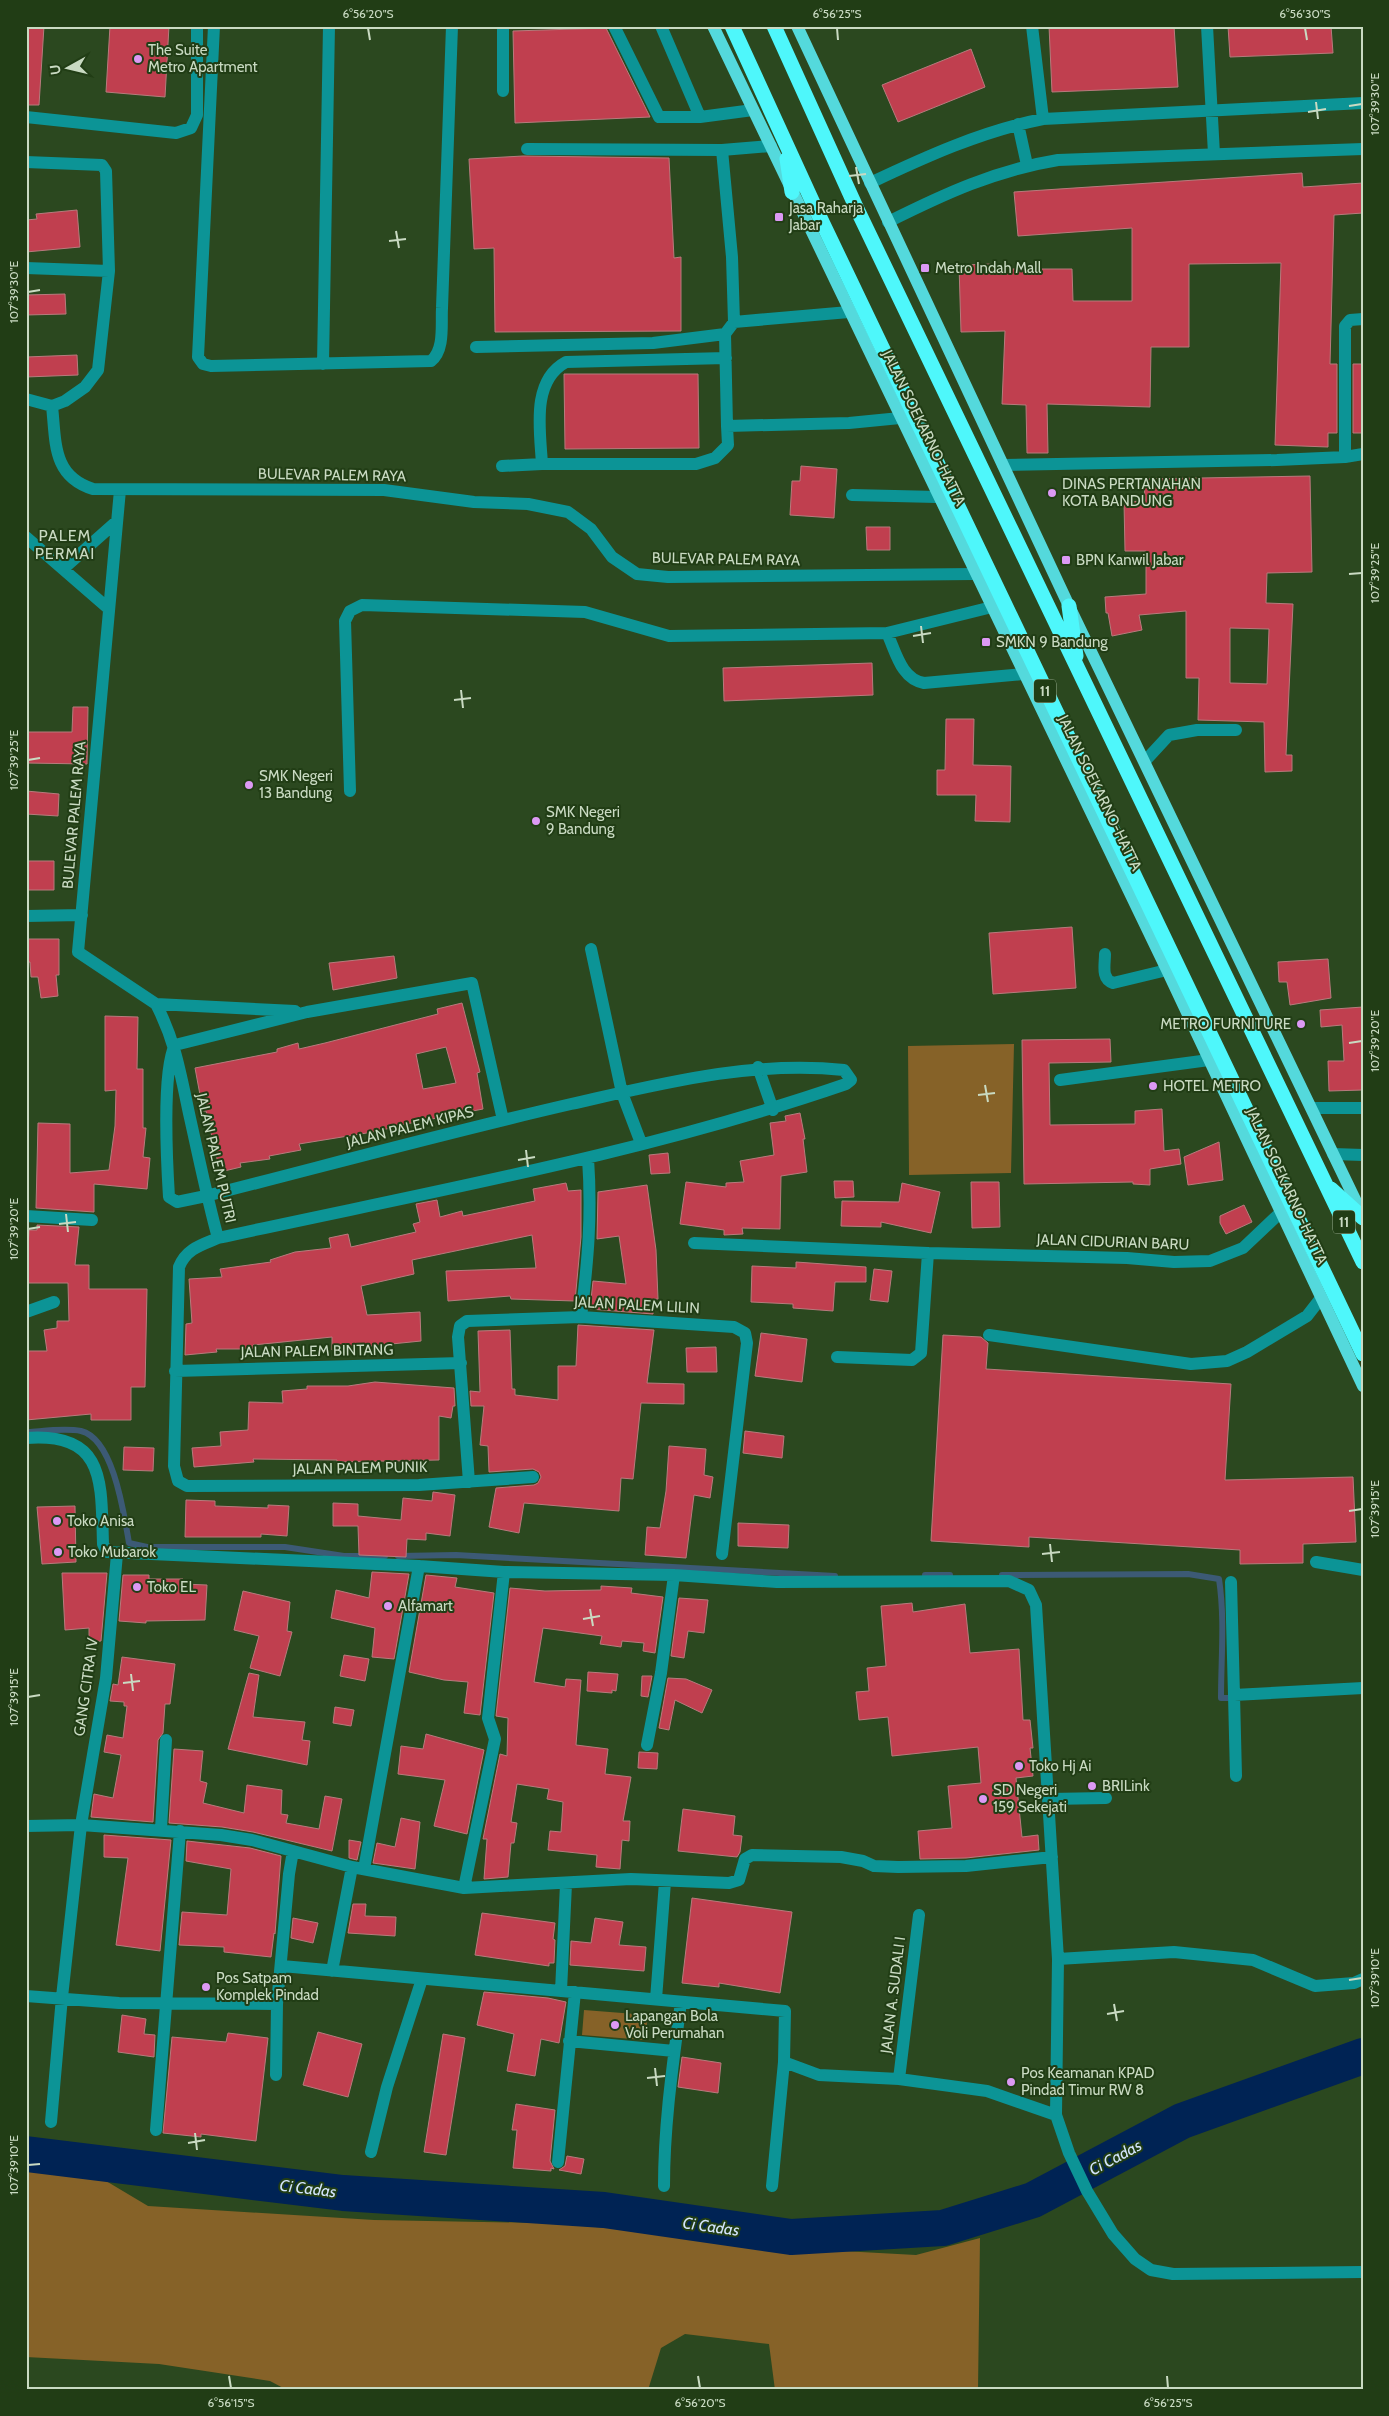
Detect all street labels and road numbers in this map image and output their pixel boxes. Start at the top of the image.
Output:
street label: JALAN SOEKARNO-HATTA [878,346,970,509]
street label: BULEVAR PALEM RAYA [258,465,407,485]
street label: BULEVAR PALEM RAYA [652,549,801,569]
road number: 11 [1034,679,1056,702]
street label: JALAN SOEKARNO-HATTA [1054,711,1146,874]
street label: BULEVAR PALEM RAYA [59,740,89,890]
street label: JALAN PALEM PUTRI [192,1090,240,1225]
street label: JALAN PALEM KIPAS [343,1102,476,1152]
street label: JALAN SOEKARNO-HATTA [1242,1104,1332,1268]
road number: 11 [1333,1210,1355,1234]
street label: JALAN CIDURIAN BARU [1035,1230,1190,1254]
street label: JALAN PALEM LILIN [573,1293,700,1317]
street label: JALAN PALEM BINTANG [239,1341,394,1361]
street label: JALAN PALEM PUNIK [292,1458,428,1478]
street label: GANG CITRA IV [70,1636,102,1737]
street label: JALAN A. SUDALI I [877,1936,909,2055]

